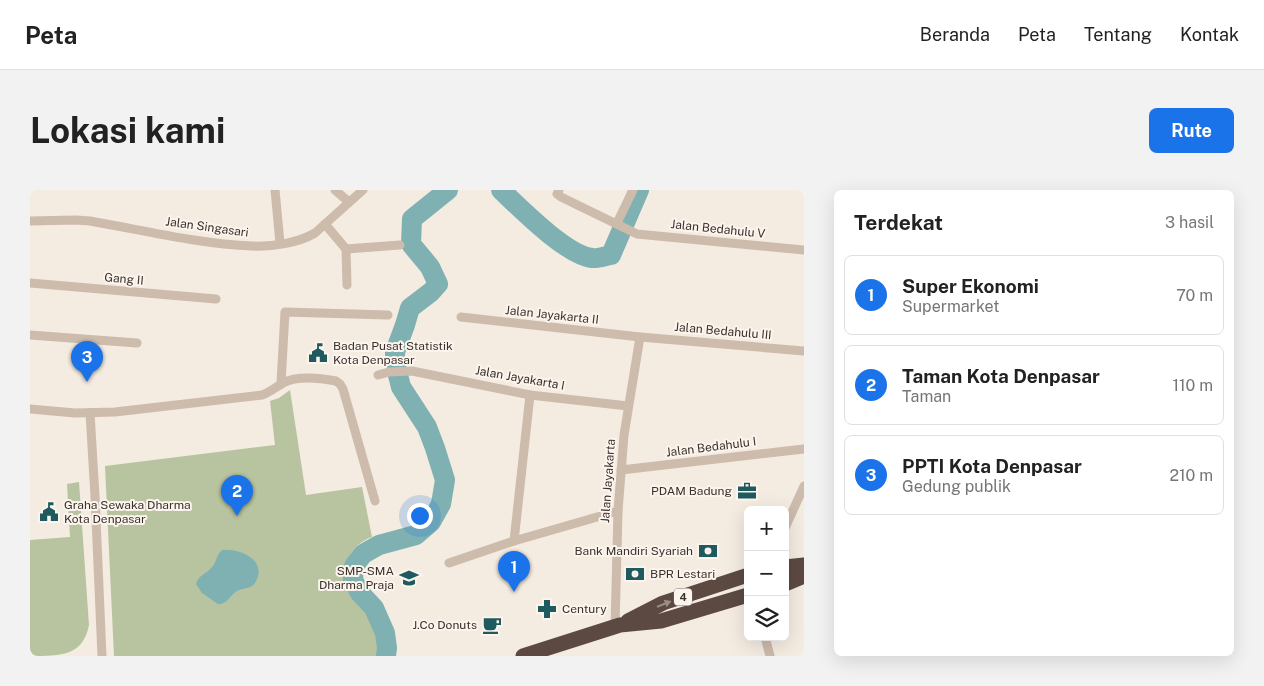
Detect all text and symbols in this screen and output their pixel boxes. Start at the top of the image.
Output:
text: Peta [25,21,77,49]
text: Beranda [920,24,990,45]
text: Peta [1018,24,1056,45]
text: Tentang [1084,24,1152,45]
text: Kontak [1180,24,1239,45]
button: Rute [1149,108,1234,153]
text: Lokasi kami [30,110,225,151]
text: Terdekat [854,210,943,235]
text: 3 hasil [1165,213,1214,232]
street label: Jalan Singasari [165,214,249,240]
street label: Jalan Bedahulu V [670,217,766,241]
street label: Gang II [104,270,144,288]
text: Super Ekonomi [902,275,1039,297]
text: 1 [868,286,874,305]
text: 70 m [1176,286,1213,305]
text: Supermarket [902,297,999,316]
street label: Jalan Jayakarta II [504,303,600,327]
street label: Jalan Bedahulu III [674,320,772,342]
place label: Badan Pusat Statistik Kota Denpasar [333,339,453,367]
pin: 3 [71,341,103,382]
public building icon: Badan Pusat Statistik Kota Denpasar [307,342,329,364]
street label: Jalan Jayakarta I [474,363,566,393]
text: Taman Kota Denpasar [902,365,1100,387]
text: 2 [866,376,876,395]
text: 110 m [1172,376,1213,395]
text: Taman [902,387,951,406]
street label: Jalan Bedahulu I [665,435,757,459]
street label: Jalan Jayakarta [598,438,618,524]
text: PPTI Kota Denpasar [902,455,1082,477]
text: 3 [866,466,876,485]
text: 210 m [1169,466,1213,485]
pin: 2 [221,475,253,516]
text: Gedung publik [902,477,1011,496]
office icon: PDAM Badung [736,480,758,502]
place label: PDAM Badung [651,484,732,498]
place label: Graha Sewaka Dharma Kota Denpasar [64,498,191,526]
public building icon: Graha Sewaka Dharma Kota Denpasar [38,501,60,523]
your location [407,503,433,529]
map controls [744,506,789,641]
button: + [744,506,789,551]
bank icon: Bank Mandiri Syariah [697,540,719,562]
place label: Bank Mandiri Syariah [574,544,693,558]
pin: 1 [498,551,530,592]
button: − [744,551,789,596]
bank icon: BPR Lestari [624,563,646,585]
place label: SMP-SMA Dharma Praja [319,564,394,592]
school or university icon: SMP-SMA Dharma Praja [398,567,420,589]
place label: BPR Lestari [650,567,715,581]
road number: 4 [674,588,692,606]
button: layers [744,596,789,641]
pharmacy icon: Century [536,598,558,620]
one-way arrow [657,599,671,607]
place label: Century [562,602,607,616]
cafe icon: J.Co Donuts [481,614,503,636]
place label: J.Co Donuts [413,618,477,632]

